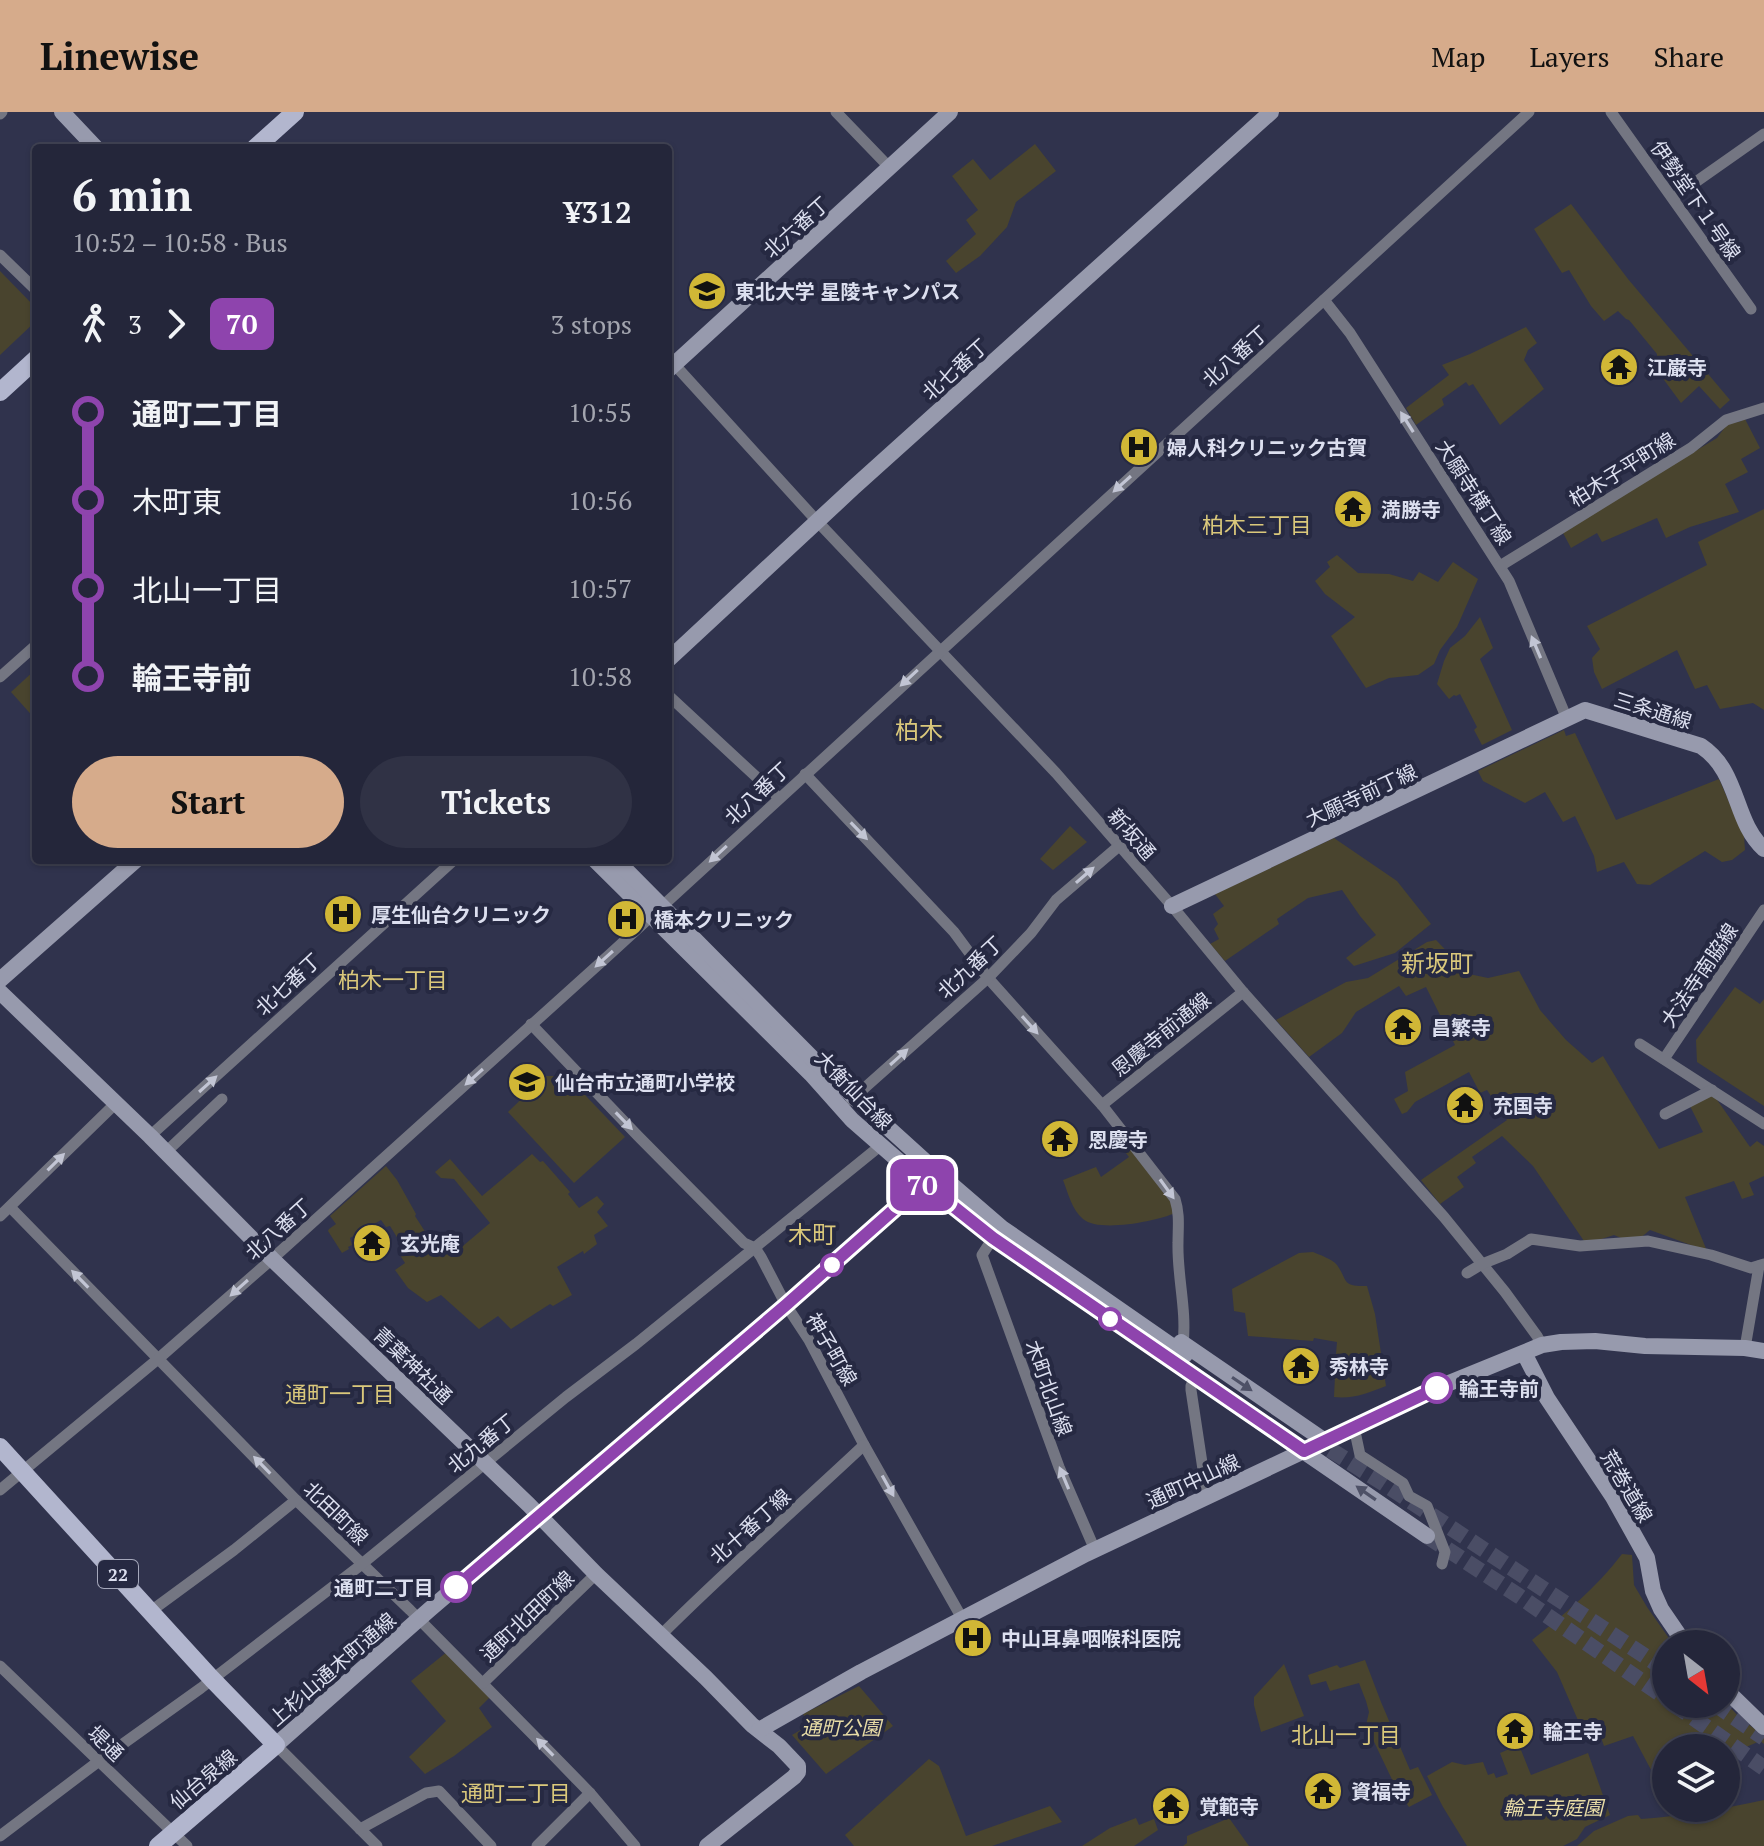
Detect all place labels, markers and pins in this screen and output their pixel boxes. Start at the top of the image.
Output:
school or university icon: 東北大学 星陵キャンパス [686,270,728,312]
place label: 東北大学 星陵キャンパス [735,278,960,305]
temple icon: 江巌寺 [1598,346,1640,388]
place label: 江巌寺 [1647,354,1707,381]
hospital icon: 婦人科クリニック古賀 [1118,426,1160,468]
place label: 婦人科クリニック古賀 [1167,434,1367,461]
temple icon: 満勝寺 [1332,488,1374,530]
place label: 満勝寺 [1381,496,1441,523]
hospital icon: 厚生仙台クリニック [322,893,364,935]
hospital icon: 橋本クリニック [605,898,647,940]
place label: 厚生仙台クリニック [371,901,551,928]
place label: 橋本クリニック [654,906,794,933]
temple icon: 昌繁寺 [1382,1006,1424,1048]
place label: 昌繁寺 [1431,1014,1491,1041]
school or university icon: 仙台市立通町小学校 [506,1061,548,1103]
place label: 仙台市立通町小学校 [555,1069,735,1096]
temple icon: 充国寺 [1444,1084,1486,1126]
place label: 充国寺 [1493,1092,1553,1119]
temple icon: 恩慶寺 [1039,1118,1081,1160]
place label: 恩慶寺 [1088,1126,1148,1153]
temple icon: 玄光庵 [351,1222,393,1264]
place label: 玄光庵 [400,1230,460,1257]
unlabelled marker [821,1254,843,1276]
unlabelled marker [1099,1308,1121,1330]
temple icon: 秀林寺 [1280,1345,1322,1387]
place label: 秀林寺 [1329,1353,1389,1380]
marker: 輪王寺前 [1422,1373,1452,1403]
place label: 輪王寺前 [1459,1375,1539,1402]
marker: 通町二丁目 [441,1572,471,1602]
place label: 通町二丁目 [334,1574,434,1601]
hospital icon: 中山耳鼻咽喉科医院 [952,1617,994,1659]
place label: 中山耳鼻咽喉科医院 [1001,1625,1181,1652]
temple icon: 輪王寺 [1494,1710,1536,1752]
place label: 輪王寺 [1543,1718,1603,1745]
temple icon: 資福寺 [1302,1770,1344,1812]
place label: 資福寺 [1351,1778,1411,1805]
temple icon: 覚範寺 [1150,1785,1192,1827]
place label: 覚範寺 [1199,1793,1259,1820]

